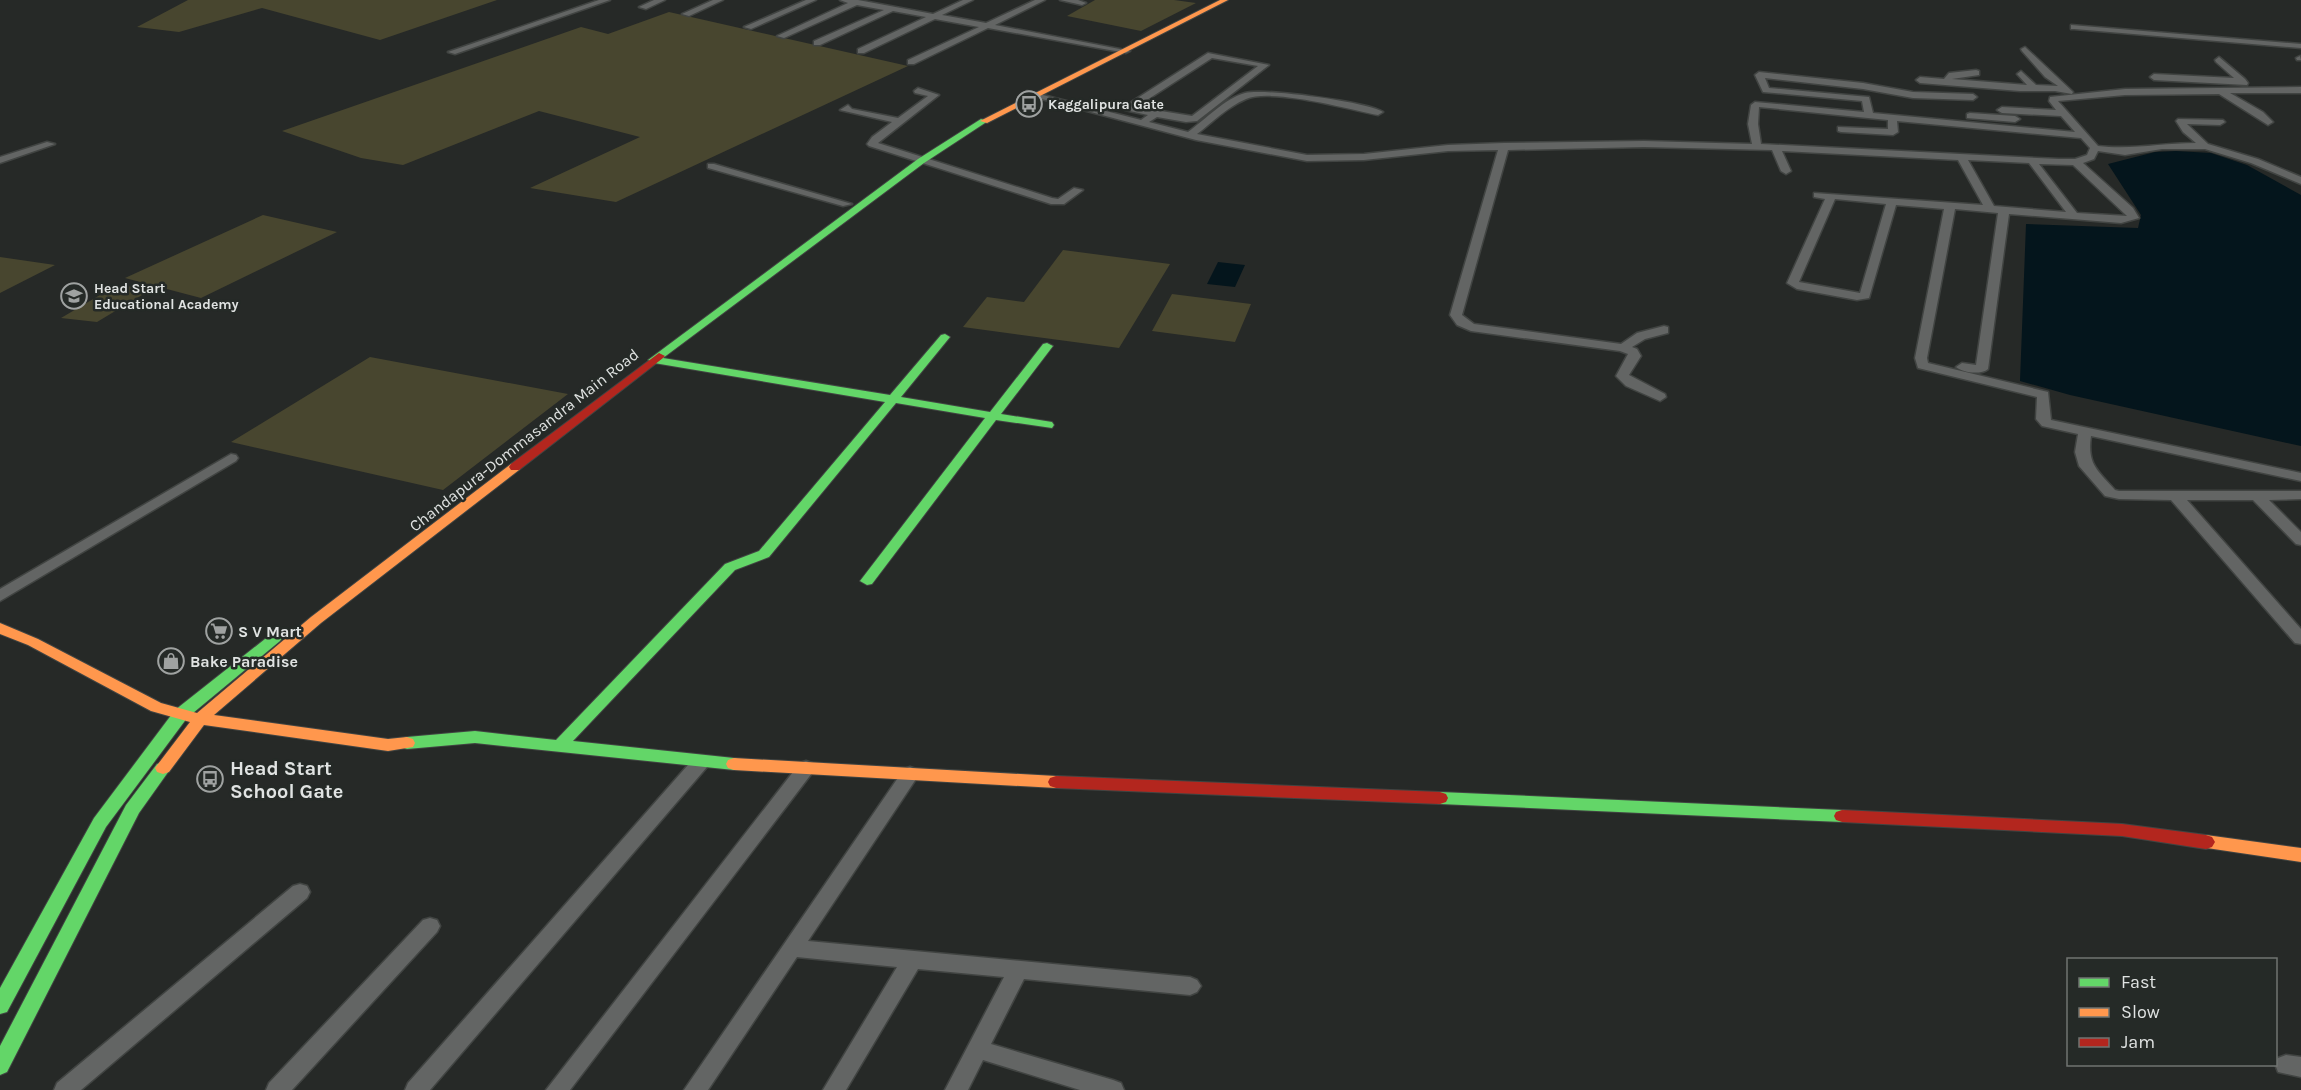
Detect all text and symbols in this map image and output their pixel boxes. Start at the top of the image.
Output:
bus stop icon: Kaggalipura Gate [1014,89,1044,119]
place label: Kaggalipura Gate [1048,96,1164,113]
place label: Head Start Educational Academy [94,280,239,313]
school or university icon: Head Start Educational Academy [59,281,89,311]
street label: Chandapura-Dommasandra Main Road [406,345,642,535]
supermarket icon: S V Mart [204,616,234,646]
place label: S V Mart [238,622,302,641]
shop icon: Bake Paradise [156,646,186,676]
place label: Bake Paradise [190,652,298,671]
place label: Head Start School Gate [230,757,343,803]
bus stop icon: Head Start School Gate [195,764,225,794]
legend [2067,958,2277,1066]
text: Fast [2121,971,2156,993]
text: Slow [2121,1001,2160,1023]
text: Jam [2121,1031,2155,1053]

